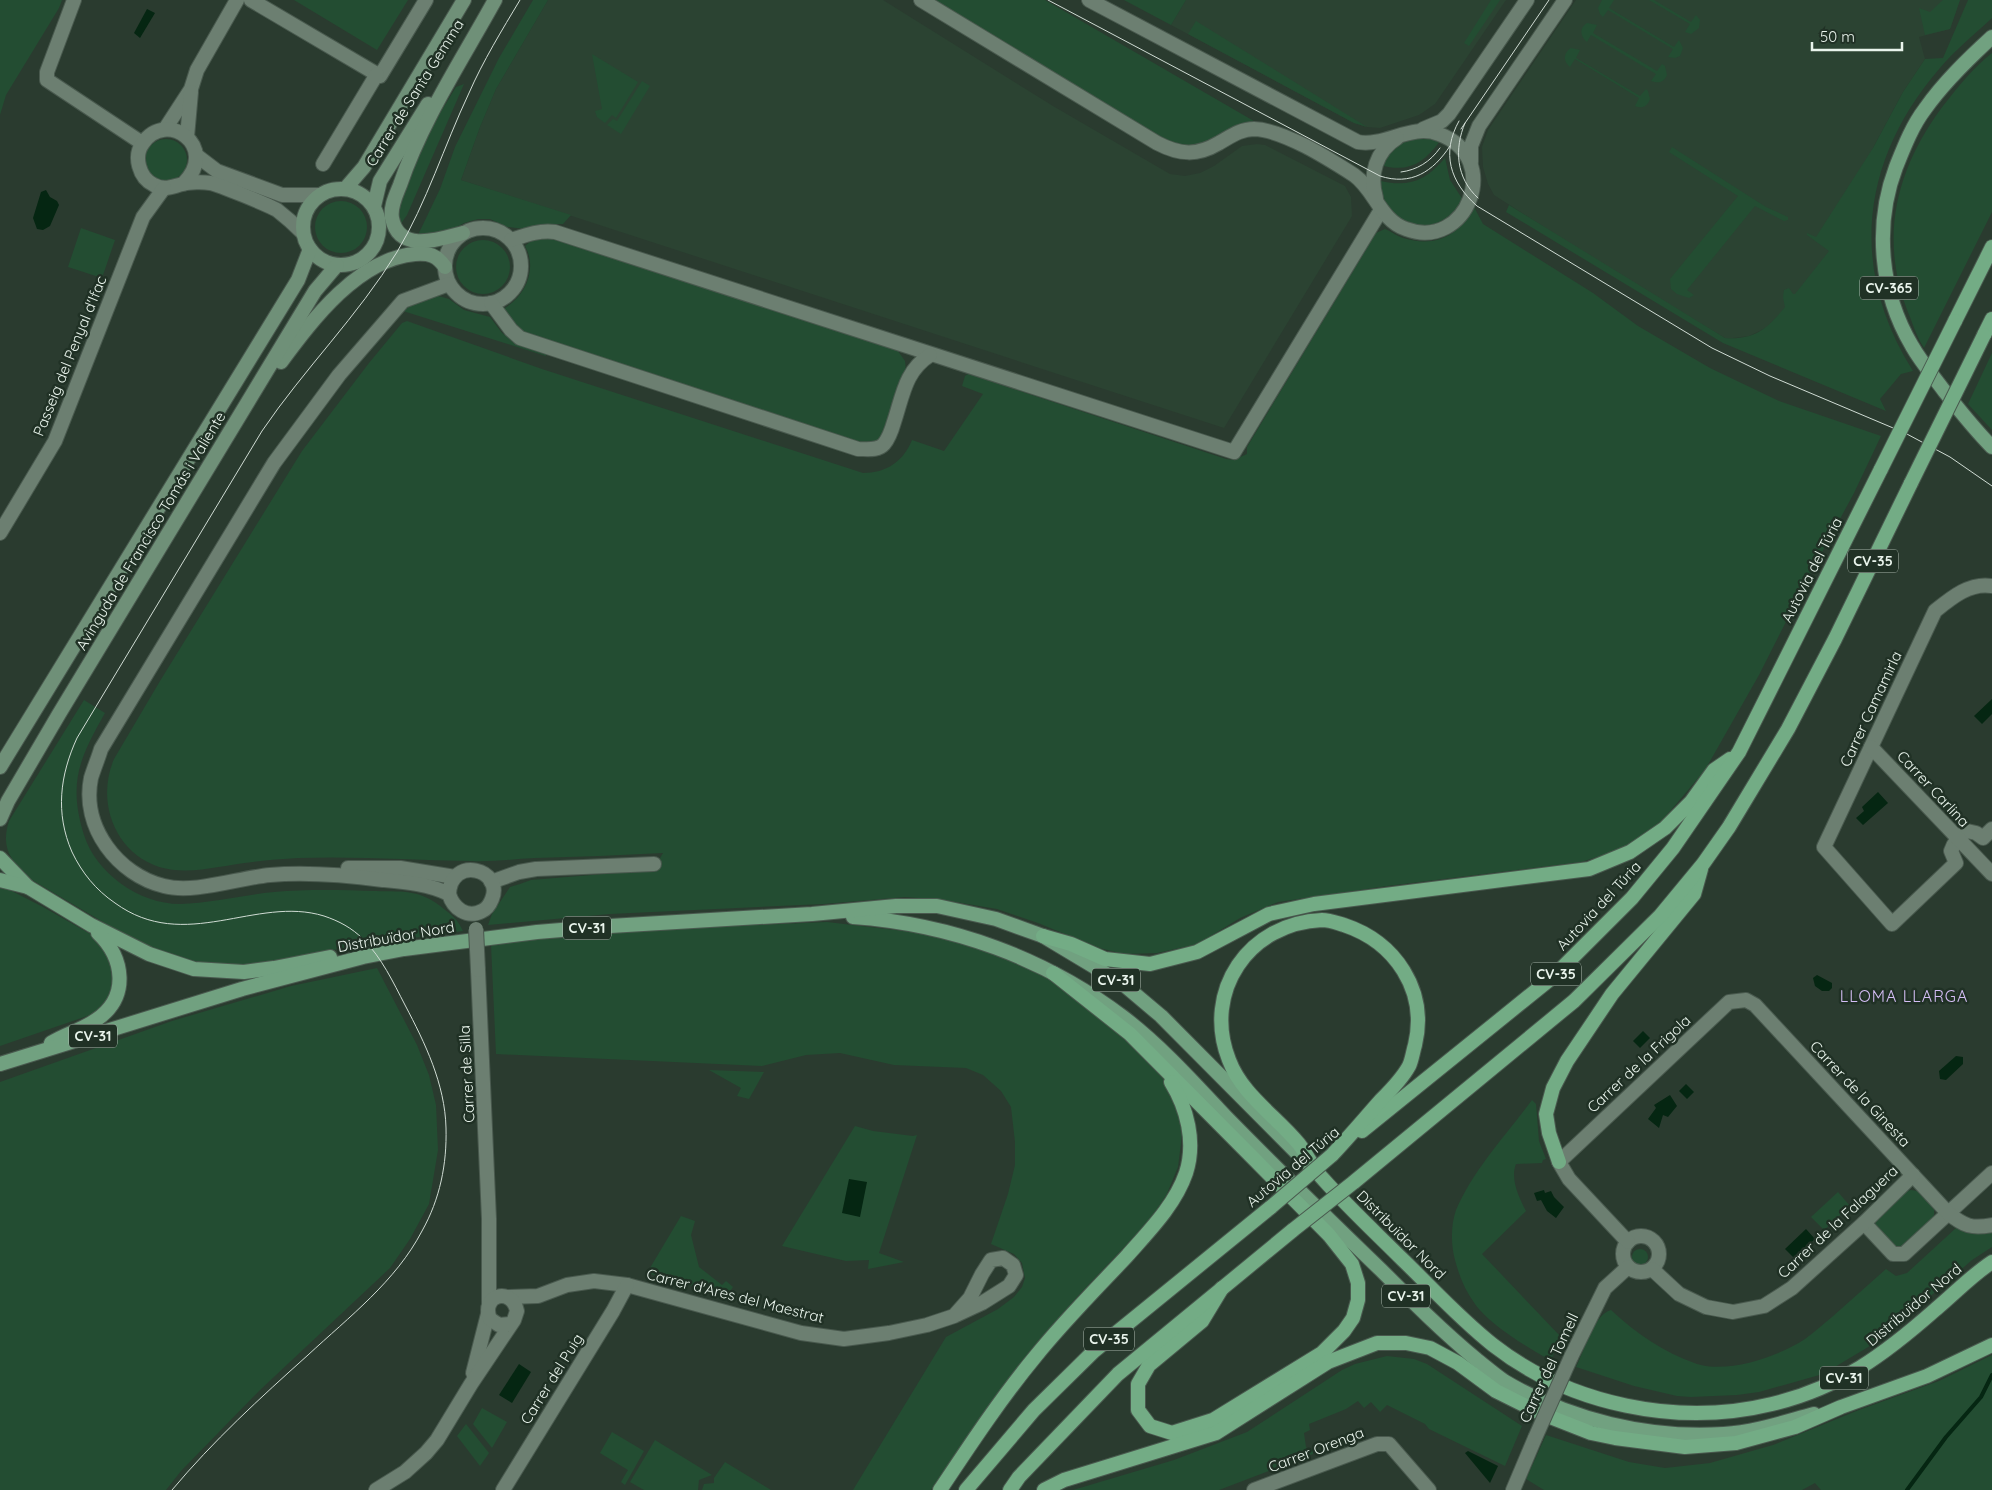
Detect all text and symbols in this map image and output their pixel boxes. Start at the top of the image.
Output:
street label: Carrer de Santa Gemma [361,16,468,170]
scale bar [1812,20,1902,52]
text: 50 m [1820,27,1855,46]
street label: Passeig del Penyal d'Ifac [29,273,111,439]
road number: CV-365 [1860,276,1918,300]
street label: Avinguda de Francisco Tomás i Valiente [72,408,230,654]
street label: Autovia del Túria [1777,514,1846,625]
road number: CV-35 [1848,550,1898,572]
street label: Carrer Camamirla [1835,648,1906,770]
street label: Carrer Carlina [1893,747,1974,831]
street label: Autovia del Túria [1552,857,1645,954]
road number: CV-31 [563,916,611,940]
street label: Distribuïdor Nord [336,917,456,956]
road number: CV-35 [1531,962,1581,986]
road number: CV-31 [1092,968,1140,992]
district label: LLOMA LLARGA [1840,986,1968,1006]
street label: Carrer de la Frigola [1583,1011,1694,1117]
road number: CV-31 [69,1024,117,1048]
street label: Carrer de Silla [454,1025,479,1123]
street label: Carrer de la Ginesta [1806,1036,1915,1151]
street label: Autovia del Túria [1242,1122,1343,1211]
street label: Carrer de la Falaguera [1774,1161,1902,1282]
street label: Distribuïdor Nord [1353,1186,1450,1283]
street label: Distribuïdor Nord [1862,1259,1965,1350]
street label: Carrer d'Ares del Maestrat [644,1264,826,1327]
road number: CV-31 [1382,1284,1430,1308]
street label: Carrer del Tomell [1515,1310,1582,1426]
road number: CV-35 [1084,1328,1134,1350]
street label: Carrer del Puig [516,1330,587,1428]
road number: CV-31 [1820,1366,1868,1390]
street label: Carrer Orenga [1265,1423,1366,1476]

